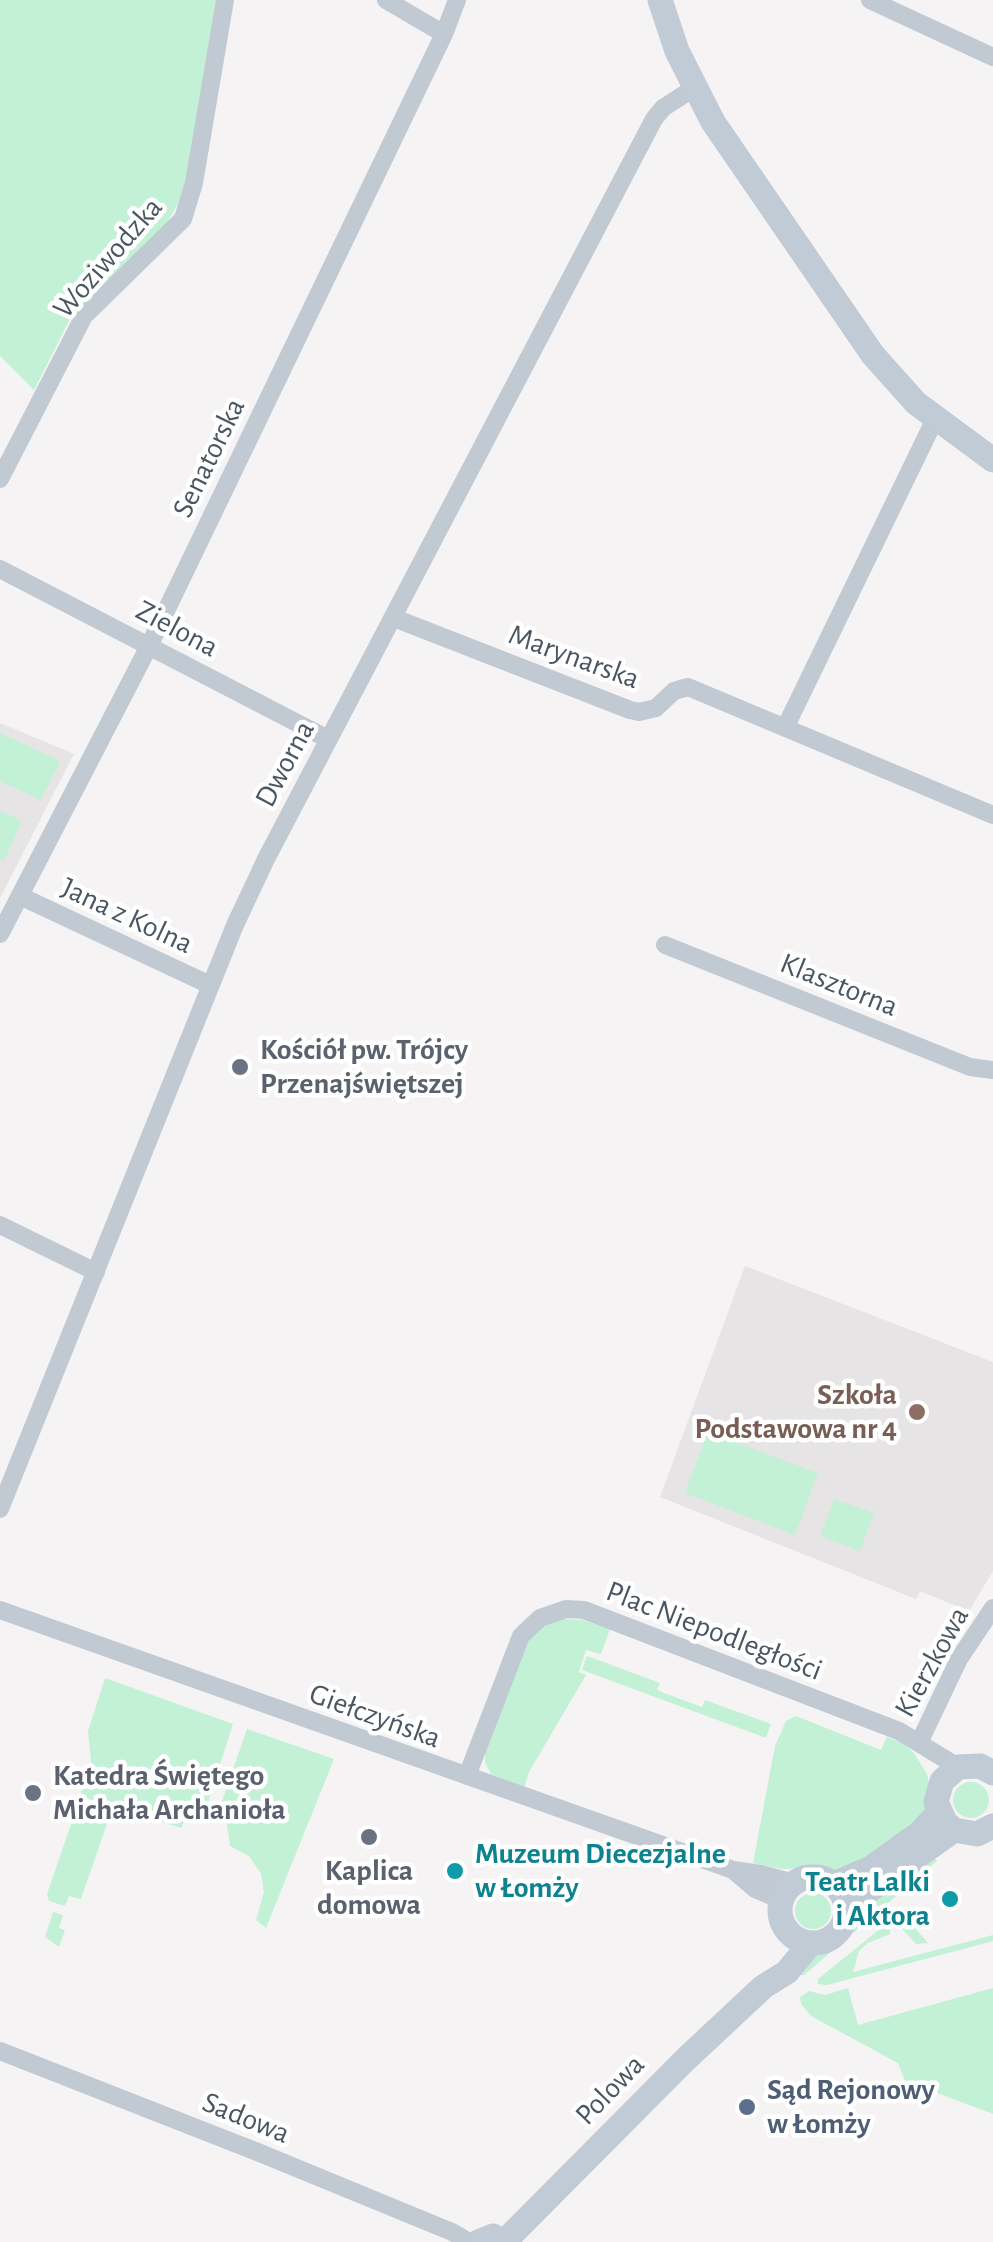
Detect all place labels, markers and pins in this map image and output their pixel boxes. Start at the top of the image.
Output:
place label: Kościół pw. Trójcy Przenajświętszej [260,1032,468,1102]
marker: Kościół pw. Trójcy Przenajświętszej [229,1056,251,1078]
place label: Szkoła Podstawowa nr 4 [695,1377,897,1448]
marker: Szkoła Podstawowa nr 4 [906,1401,928,1423]
place label: Katedra Świętego Michała Archanioła [53,1758,286,1828]
marker: Katedra Świętego Michała Archanioła [22,1782,44,1804]
marker: Kaplica domowa [358,1826,380,1848]
place label: Muzeum Diecezjalne w Łomży [475,1836,726,1906]
place label: Kaplica domowa [317,1853,421,1924]
marker: Muzeum Diecezjalne w Łomży [444,1860,466,1882]
place label: Teatr Lalki i Aktora [805,1864,930,1934]
marker: Teatr Lalki i Aktora [939,1888,961,1910]
place label: Sąd Rejonowy w Łomży [767,2072,935,2142]
marker: Sąd Rejonowy w Łomży [736,2096,758,2118]

